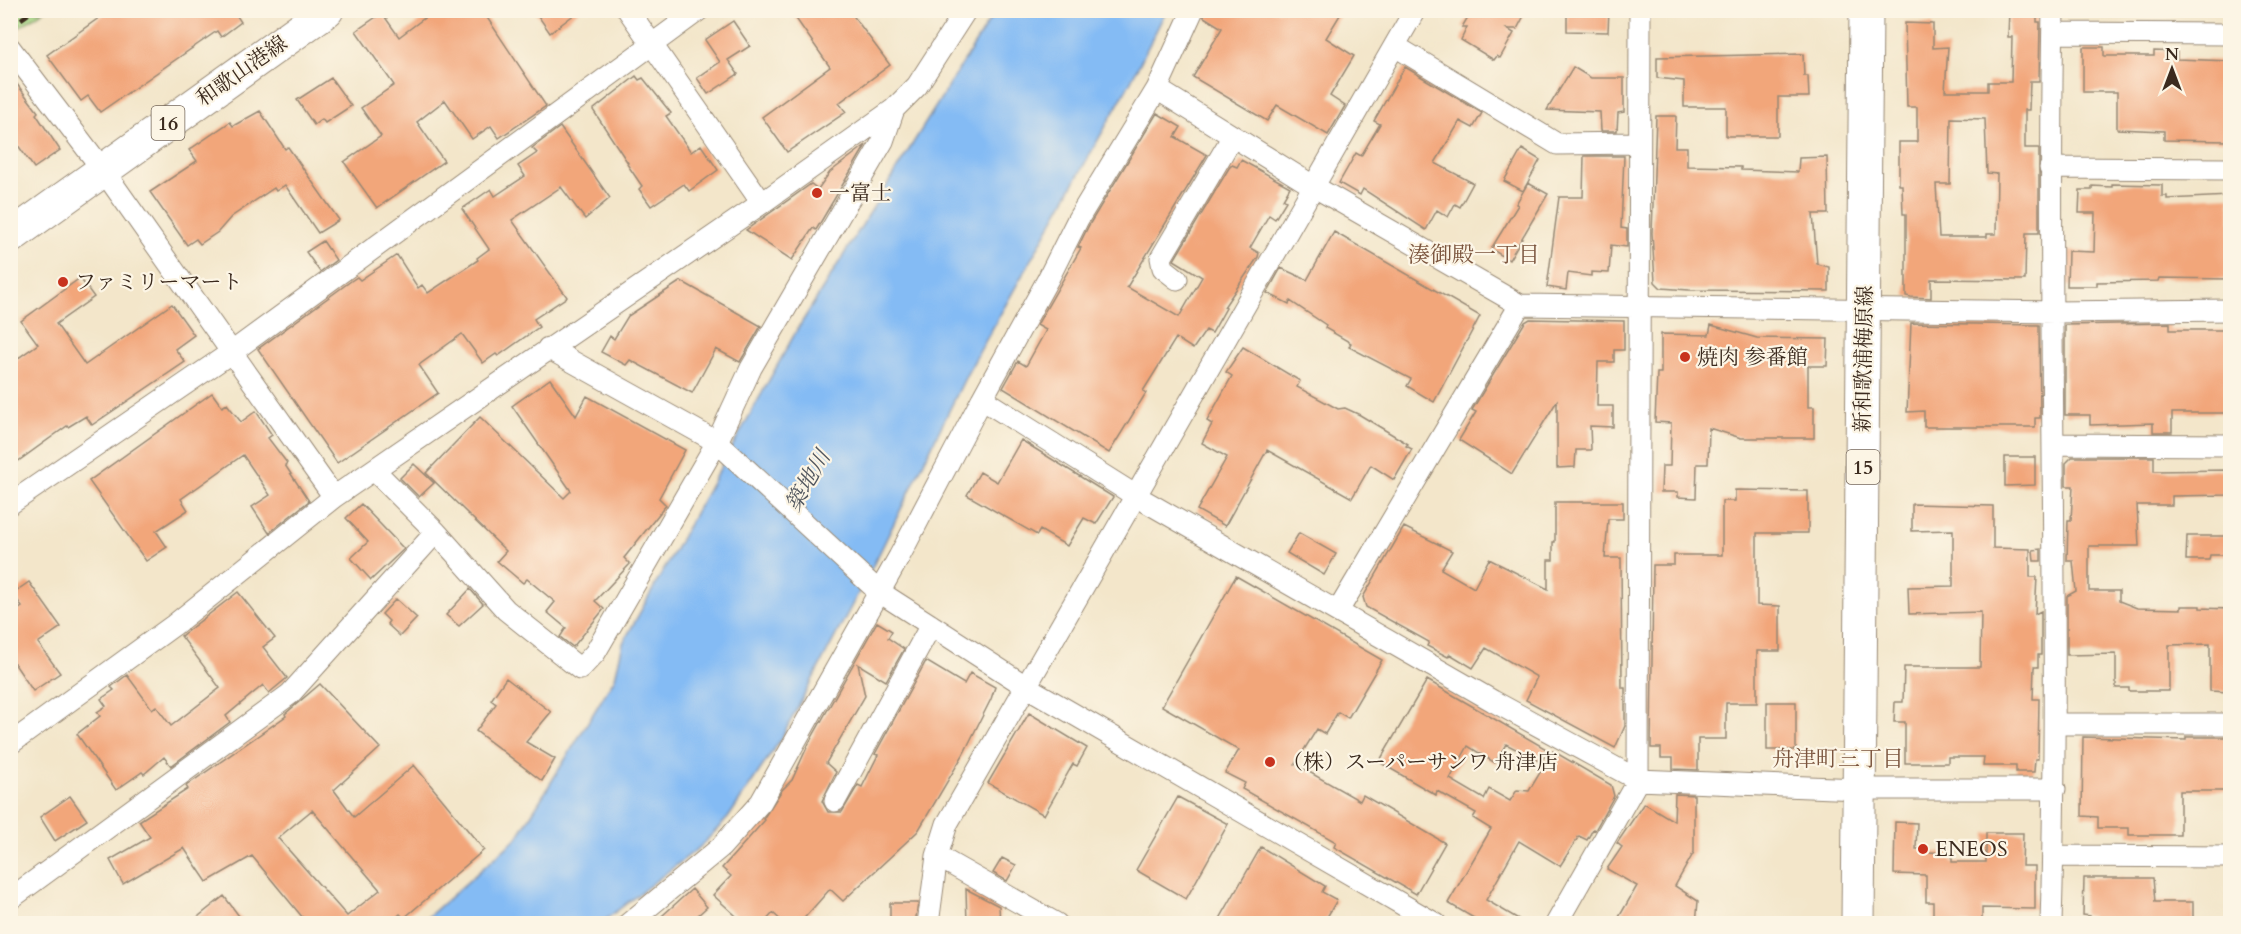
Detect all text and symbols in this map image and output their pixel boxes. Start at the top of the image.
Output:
street label: 和歌山港線 [191,29,293,113]
north arrow [2142,39,2202,99]
text: N [2165,44,2179,66]
road number: 16 [152,106,184,140]
place label: 一富士 [829,179,892,208]
marker: 一富士 [810,186,824,200]
district label: 湊御殿一丁目 [1408,240,1540,270]
place label: ファミリーマート [75,268,243,297]
marker: ファミリーマート [56,275,70,289]
street label: 新和歌浦梅原線 [1848,285,1880,433]
place label: 焼肉 参番館 [1697,343,1808,372]
marker: 焼肉 参番館 [1678,350,1692,364]
water label: 築地川 [779,443,838,517]
road number: 15 [1846,450,1880,484]
district label: 舟津町三丁目 [1772,744,1904,774]
place label: （株）スーパーサンワ 舟津店 [1282,748,1558,777]
marker: （株）スーパーサンワ 舟津店 [1263,755,1277,769]
place label: ENEOS [1935,835,2008,864]
marker: ENEOS [1916,842,1930,856]

